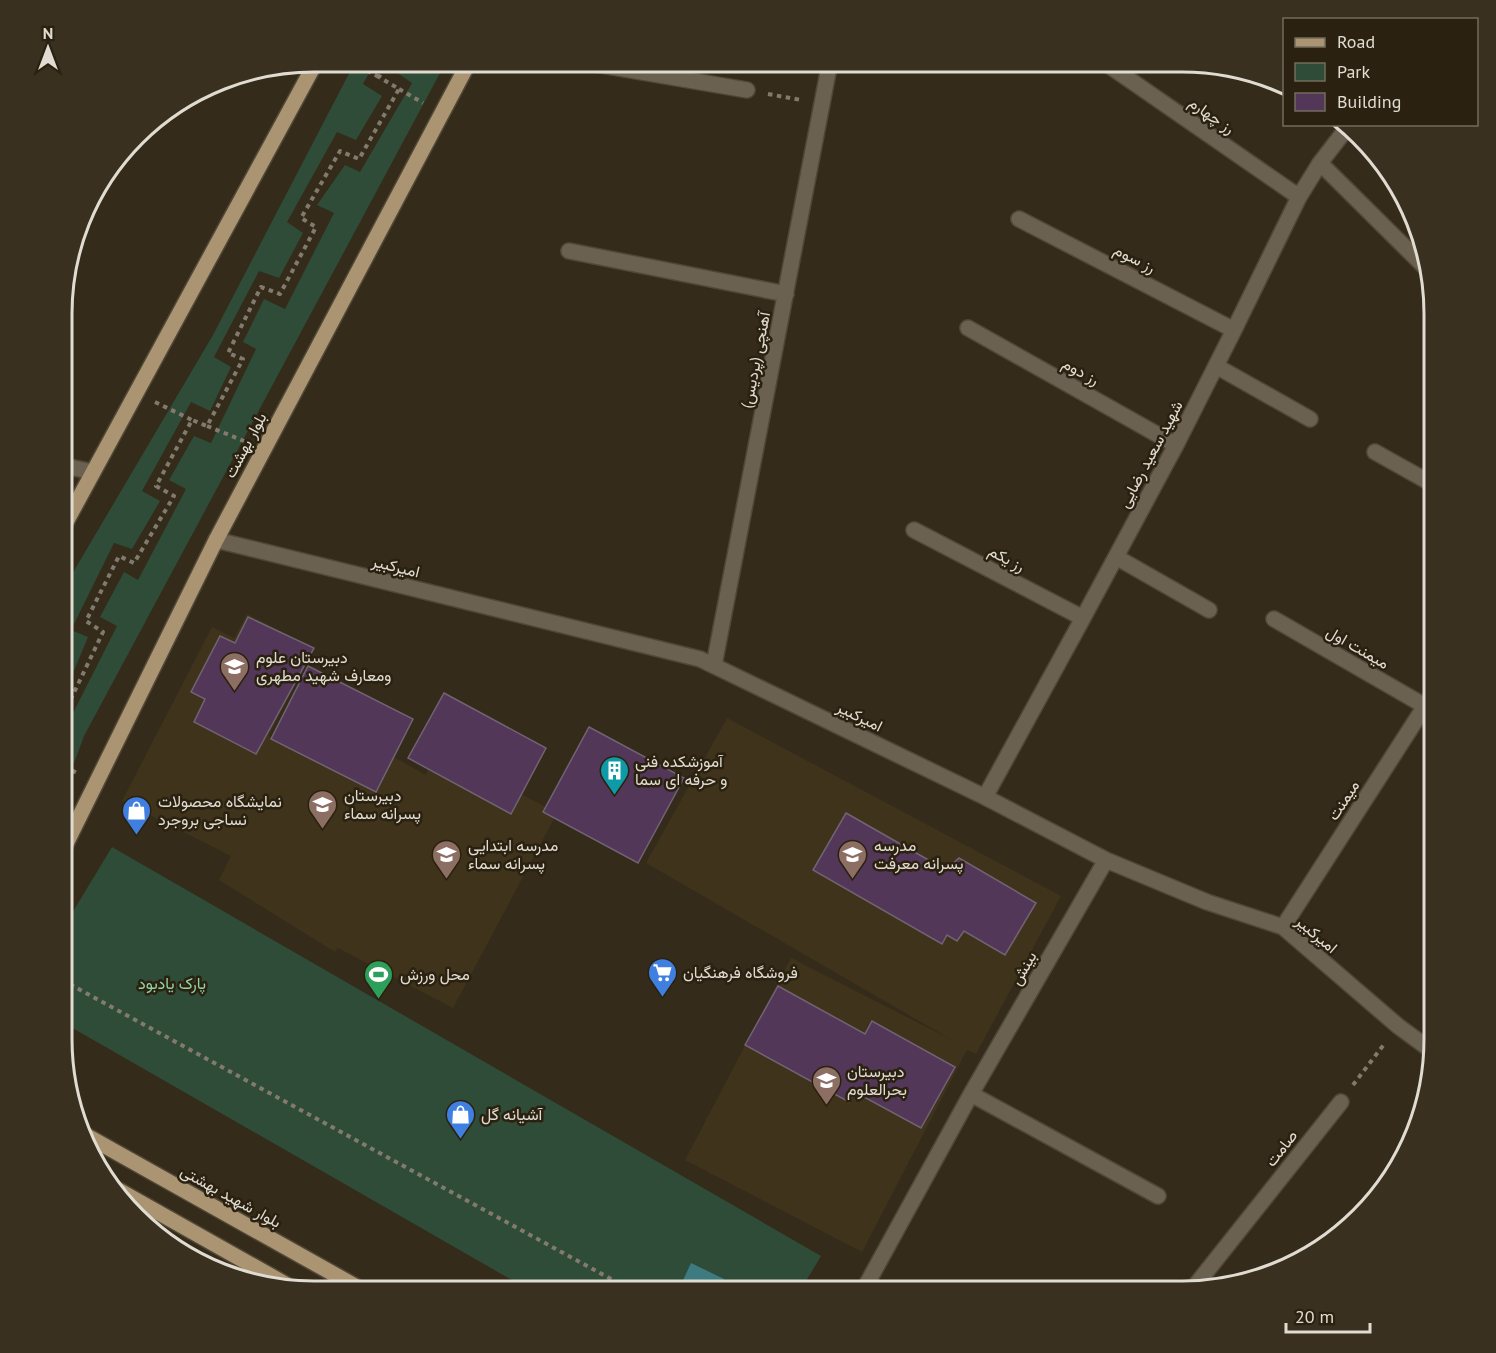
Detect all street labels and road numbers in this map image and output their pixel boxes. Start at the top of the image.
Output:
street label: رز چهارم [1184,92,1239,140]
street label: رز سوم [1110,239,1159,278]
street label: آهنچی (پردیس) [736,309,776,410]
street label: رز دوم [1058,353,1103,390]
street label: شهید سعید رضایی [1113,397,1188,512]
street label: بلوار بهشت [219,409,271,482]
street label: رز یکم [985,540,1029,577]
street label: امیرکبیر [369,550,422,583]
street label: میمنت اول [1323,621,1393,674]
street label: امیرکبیر [832,696,886,737]
street label: میمنت [1323,776,1363,824]
street label: امیرکبیر [1291,910,1342,958]
street label: بینش [1005,948,1041,989]
street label: صامت [1261,1126,1301,1170]
street label: بلوار شهید بهشتی [177,1160,285,1233]

